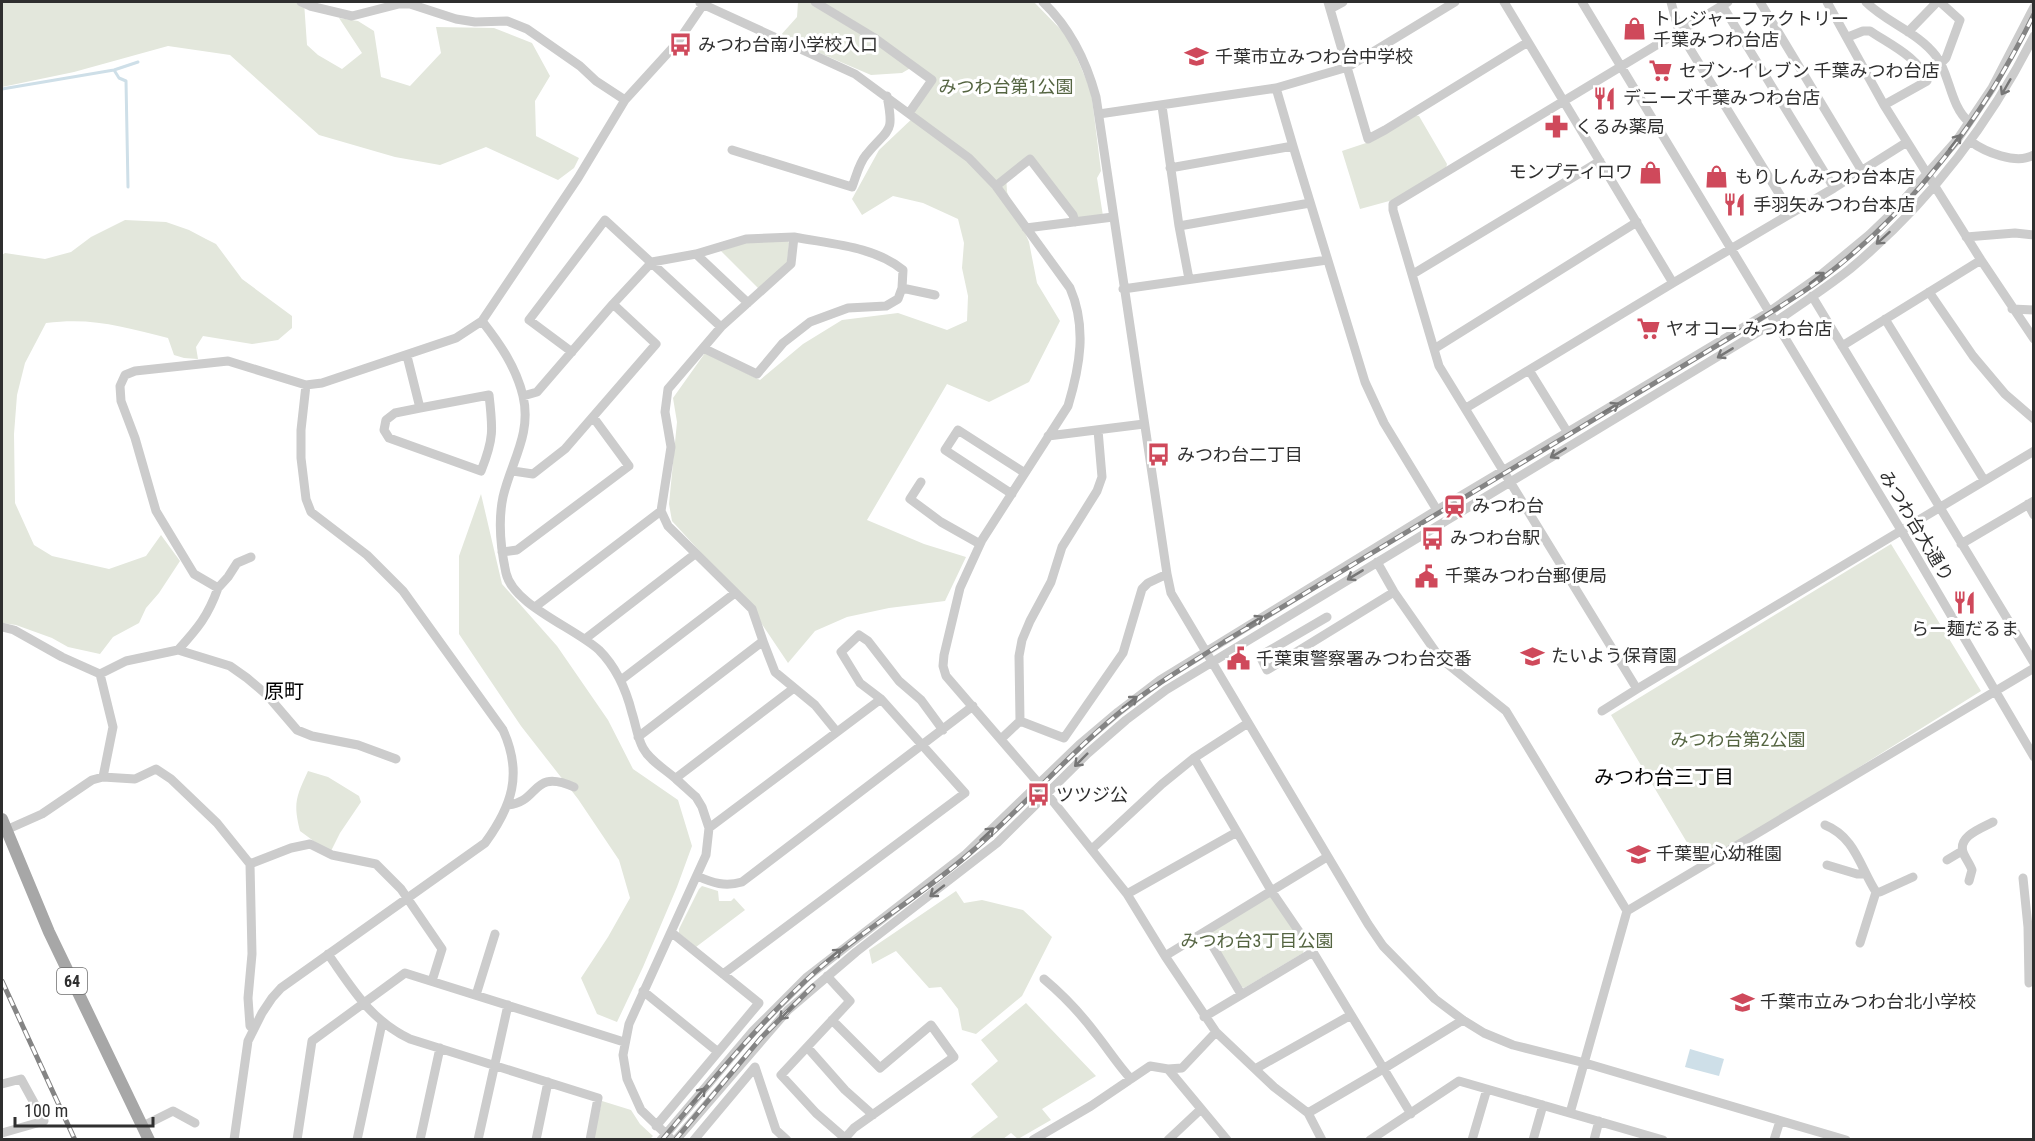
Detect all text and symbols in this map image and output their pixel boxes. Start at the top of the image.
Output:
place label: トレジャーファクトリー 千葉みつわ台店 [1653,8,1849,50]
shop icon: トレジャーファクトリー 千葉みつわ台店 [1622,16,1648,42]
bus stop icon: みつわ台南小学校入口 [667,32,693,58]
place label: みつわ台南小学校入口 [698,34,878,55]
school or university icon: 千葉市立みつわ台中学校 [1184,44,1210,70]
place label: 千葉市立みつわ台中学校 [1215,46,1413,67]
supermarket icon: セブン-イレブン 千葉みつわ台店 [1648,58,1674,84]
place label: セブン-イレブン 千葉みつわ台店 [1679,60,1940,81]
park label: みつわ台第1公園 [939,76,1073,97]
one-way arrow [1999,78,2011,95]
restaurant icon: デニーズ千葉みつわ台店 [1592,85,1618,111]
place label: デニーズ千葉みつわ台店 [1623,87,1820,108]
pharmacy icon: くるみ薬局 [1544,114,1570,140]
place label: くるみ薬局 [1575,116,1665,137]
one-way arrow [1949,134,1961,150]
shop icon: モンプティロワ [1638,159,1664,185]
place label: モンプティロワ [1509,161,1633,182]
shop icon: もりしんみつわ台本店 [1704,164,1730,190]
place label: もりしんみつわ台本店 [1735,166,1915,187]
restaurant icon: 手羽矢みつわ台本店 [1722,192,1748,218]
place label: 手羽矢みつわ台本店 [1753,194,1915,215]
one-way arrow [1876,231,1891,245]
one-way arrow [1808,272,1824,284]
supermarket icon: ヤオコー みつわ台店 [1635,316,1661,342]
place label: ヤオコー みつわ台店 [1666,318,1832,339]
one-way arrow [1717,347,1734,359]
one-way arrow [1602,401,1619,413]
bus stop icon: みつわ台二丁目 [1146,442,1172,468]
place label: みつわ台二丁目 [1177,444,1303,465]
one-way arrow [1550,447,1567,459]
street label: みつわ台大通り [1875,466,1958,585]
station icon: みつわ台 [1441,493,1467,519]
place label: みつわ台 [1472,495,1544,516]
bus stop icon: みつわ台駅 [1419,525,1445,551]
place label: みつわ台駅 [1450,527,1540,548]
public building icon: 千葉みつわ台郵便局 [1414,563,1440,589]
place label: 千葉みつわ台郵便局 [1445,565,1607,586]
one-way arrow [1347,570,1364,582]
restaurant icon: らー麺だるま [1952,590,1978,616]
one-way arrow [1246,615,1263,627]
place label: らー麺だるま [1911,618,2019,639]
school or university icon: たいよう保育園 [1520,643,1546,669]
place label: たいよう保育園 [1551,645,1677,666]
public building icon: 千葉東警察署みつわ台交番 [1225,646,1251,672]
place label: 千葉東警察署みつわ台交番 [1256,648,1472,669]
district label: 原町 [264,679,304,703]
one-way arrow [1122,696,1138,709]
park label: みつわ台第2公園 [1671,729,1805,750]
one-way arrow [1074,753,1089,768]
district label: みつわ台三丁目 [1594,765,1734,789]
bus stop icon: ツツジ公 [1025,782,1051,808]
place label: ツツジ公 [1056,784,1128,805]
one-way arrow [979,827,994,841]
school or university icon: 千葉聖心幼稚園 [1625,841,1651,867]
place label: 千葉聖心幼稚園 [1656,843,1782,864]
one-way arrow [929,884,945,897]
park label: みつわ台3丁目公園 [1181,930,1333,951]
one-way arrow [826,949,842,962]
road number: 64 [57,968,87,994]
school or university icon: 千葉市立みつわ台北小学校 [1729,989,1755,1015]
place label: 千葉市立みつわ台北小学校 [1760,991,1976,1012]
one-way arrow [778,1006,793,1021]
one-way arrow [692,1088,706,1103]
scale bar [15,1090,153,1128]
text: 100 m [24,1100,68,1121]

